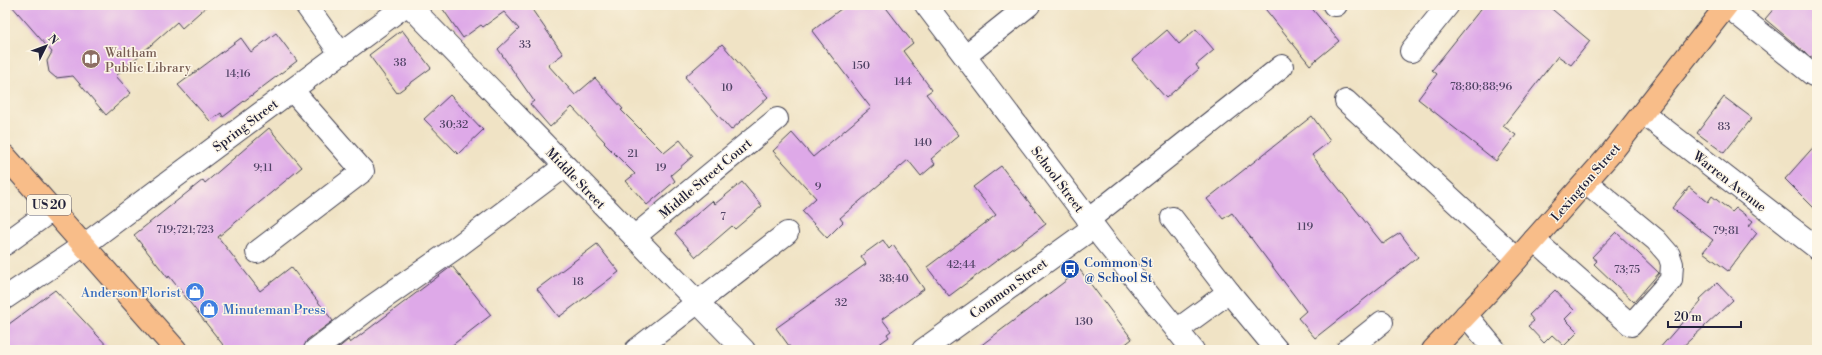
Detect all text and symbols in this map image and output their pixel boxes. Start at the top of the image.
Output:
north arrow [26,26,66,66]
text: N [45,32,61,48]
house number: 33 [519,38,531,52]
place label: Waltham Public Library [104,45,192,76]
library icon: Waltham Public Library [80,48,102,70]
house number: 38 [394,56,407,70]
house number: 150 [852,59,870,73]
house number: 14;16 [226,67,251,81]
house number: 144 [894,75,912,89]
house number: 78;80;88;96 [1450,80,1512,94]
house number: 10 [721,81,733,95]
street label: Spring Street [210,96,282,156]
house number: 30;32 [440,118,468,132]
house number: 83 [1718,120,1730,134]
street label: Middle Street Court [656,135,755,222]
house number: 140 [914,136,932,150]
street label: Lexington Street [1548,140,1624,225]
street label: School Street [1027,144,1087,216]
street label: Middle Street [542,145,609,213]
house number: 21 [627,147,639,161]
street label: Warren Avenue [1689,148,1770,216]
house number: 9;11 [253,161,273,175]
house number: 19 [655,161,667,175]
house number: 9 [815,180,822,194]
road number: US 20 [27,195,71,215]
house number: 7 [720,210,726,224]
house number: 119 [1297,220,1313,234]
house number: 719;721;723 [156,223,214,237]
house number: 79;81 [1713,224,1739,238]
street label: Common Street [967,255,1051,322]
place label: Common St @ School St [1084,255,1153,286]
house number: 42;44 [946,258,976,272]
bus stop icon: Common St @ School St [1059,258,1081,280]
house number: 73;75 [1614,263,1640,277]
house number: 38;40 [879,272,909,286]
house number: 18 [572,275,584,289]
shop icon: Anderson Florist [184,281,206,303]
place label: Anderson Florist [80,285,181,301]
house number: 32 [835,296,847,310]
shop icon: Minuteman Press [198,298,220,320]
place label: Minuteman Press [223,302,326,318]
scale bar [1668,303,1741,329]
text: 20 m [1674,310,1702,325]
house number: 130 [1075,315,1093,329]

